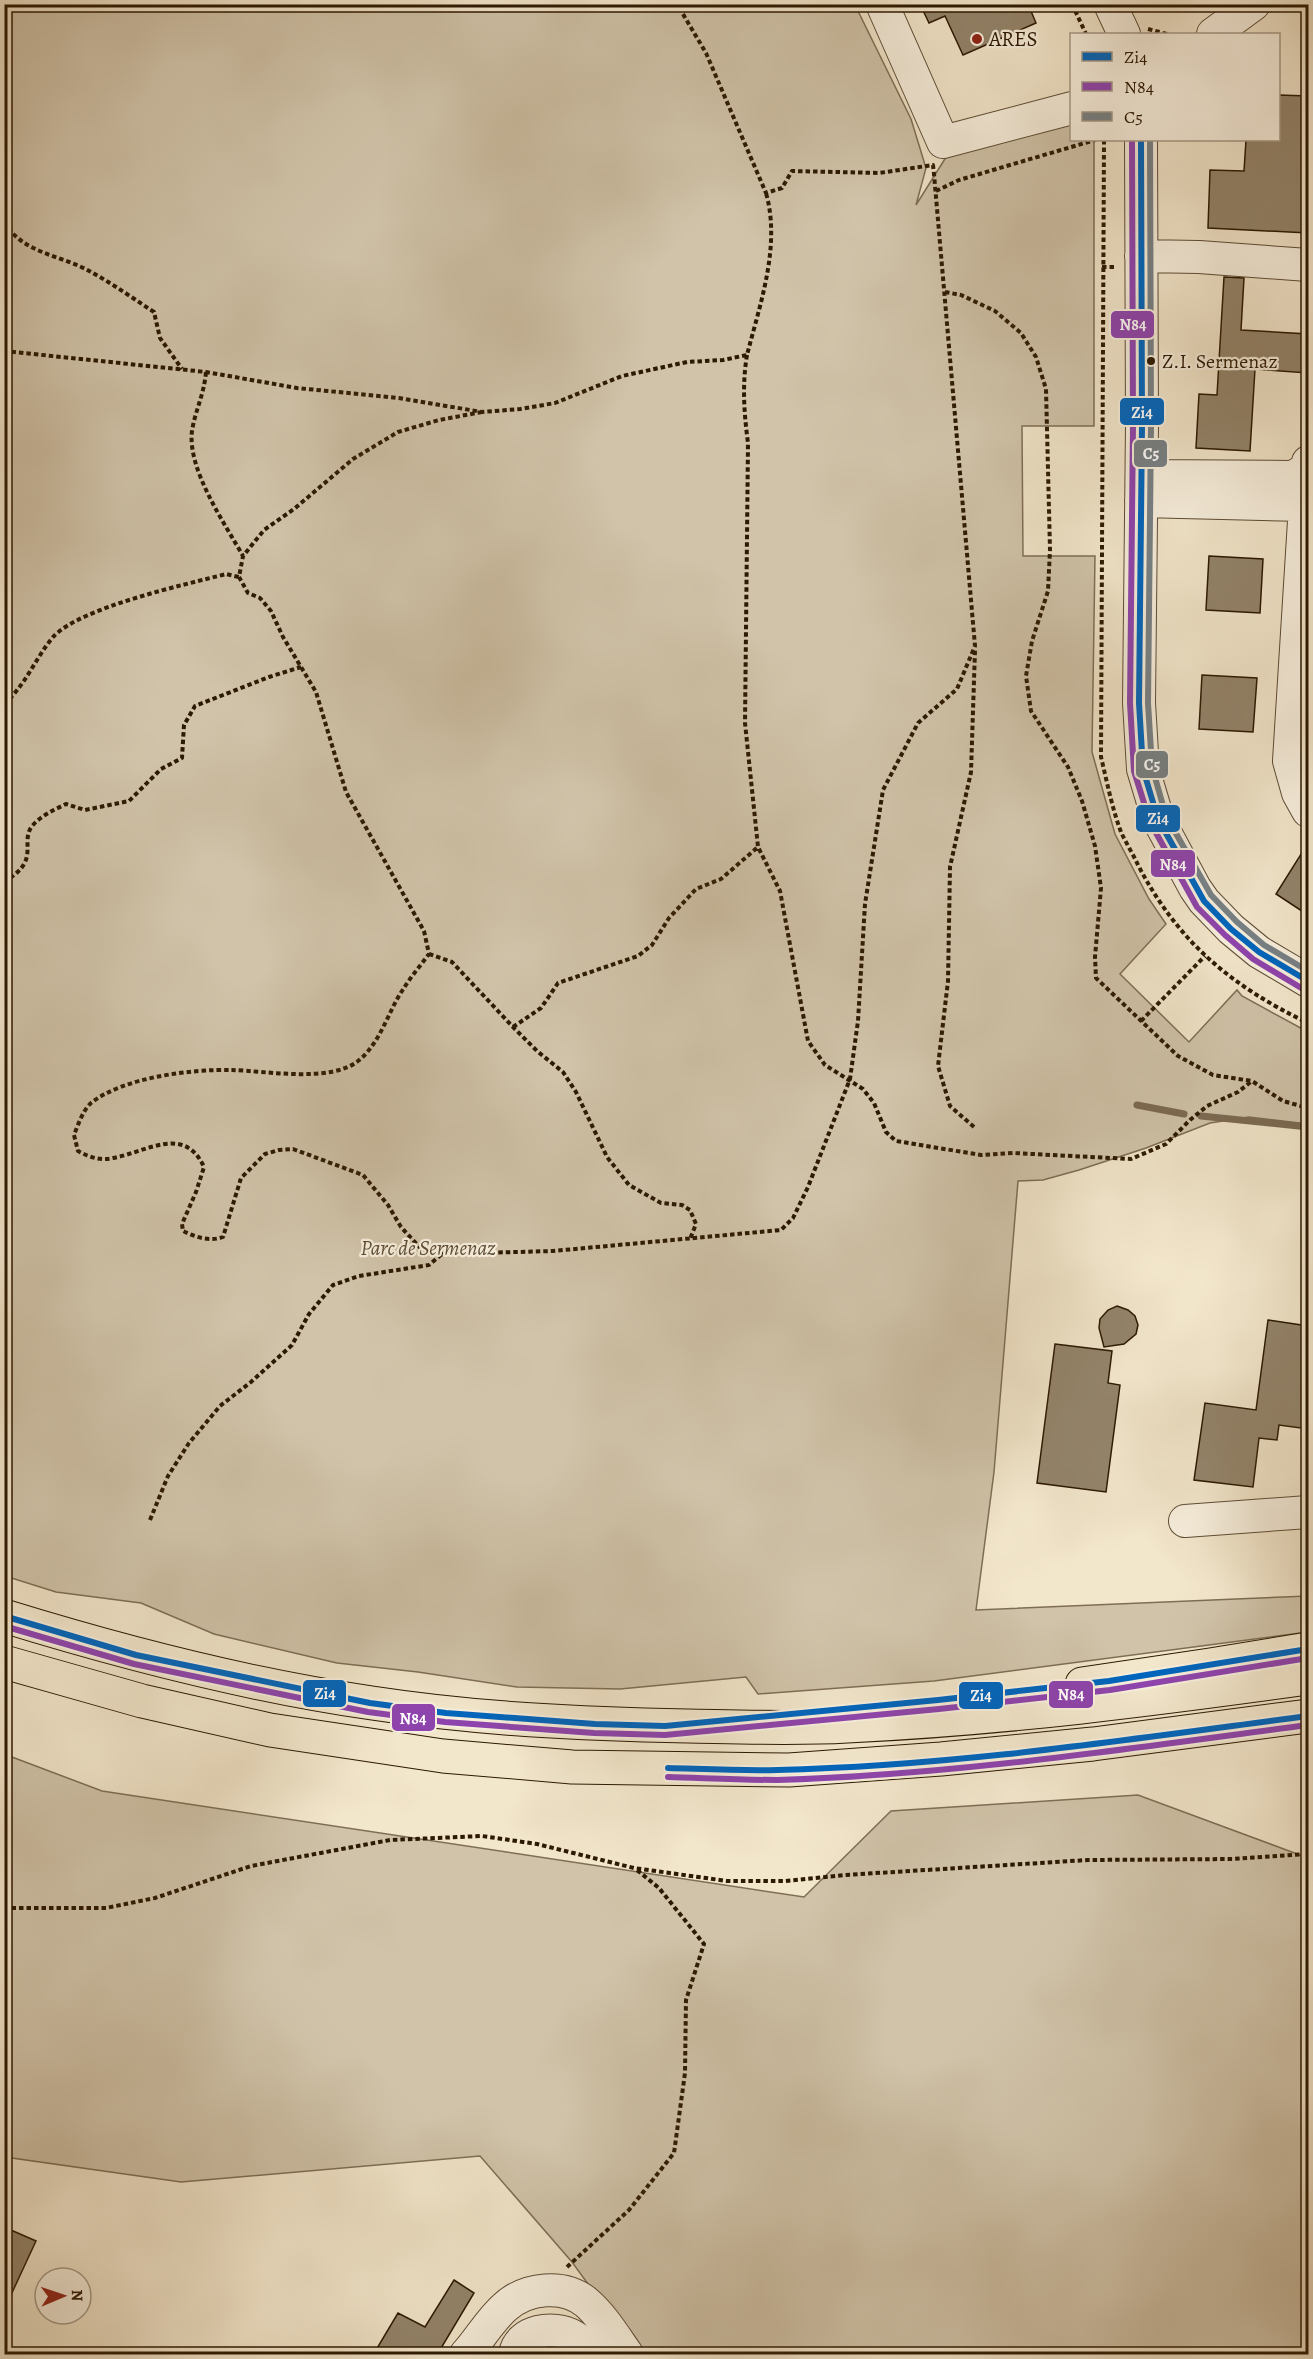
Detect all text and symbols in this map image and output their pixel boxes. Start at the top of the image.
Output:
place label: ARES [988,25,1038,53]
marker: ARES [970,32,984,46]
legend [1070,33,1280,141]
text: Zi4 [1124,45,1147,69]
text: N84 [1124,75,1154,99]
text: C5 [1124,105,1143,129]
line badge: N84 [1110,310,1155,339]
text: N84 [1120,314,1147,336]
place label: Z.I. Sermenaz [1162,348,1278,375]
marker: Z.I. Sermenaz [1145,355,1157,367]
line badge: Zi4 [1119,397,1165,426]
text: Zi4 [1131,402,1153,424]
line badge: C5 [1133,439,1168,468]
text: C5 [1143,443,1160,465]
line badge: C5 [1135,750,1169,779]
text: C5 [1144,754,1161,776]
line badge: Zi4 [1135,804,1181,833]
text: Zi4 [1147,808,1169,830]
line badge: N84 [1150,849,1196,878]
text: N84 [1160,854,1187,876]
park label: Parc de Sermenaz [361,1234,496,1262]
line badge: Zi4 [302,1679,347,1708]
line badge: N84 [1048,1680,1094,1709]
line badge: Zi4 [958,1681,1004,1710]
text: Zi4 [314,1683,336,1705]
text: N84 [1058,1684,1085,1706]
text: Zi4 [970,1685,992,1707]
line badge: N84 [391,1703,436,1732]
text: N84 [400,1708,427,1730]
north arrow [33,2266,93,2326]
text: N [66,2289,88,2302]

